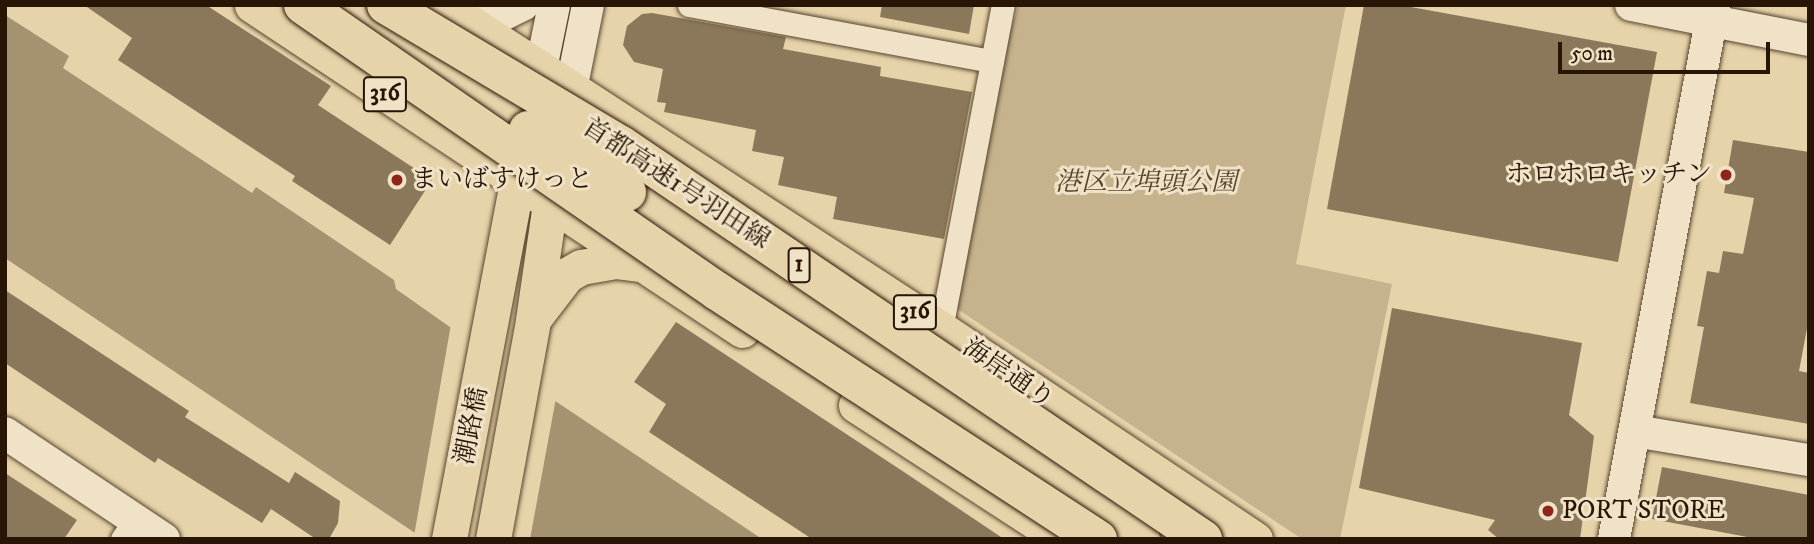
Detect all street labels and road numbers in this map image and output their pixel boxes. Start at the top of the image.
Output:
road number: 316 [362,74,408,114]
street label: 首都高速1号羽田線 [576,112,776,256]
road number: 1 [787,244,811,286]
road number: 316 [892,292,938,332]
street label: 海岸通り [956,332,1060,416]
street label: 潮路橋 [449,385,495,467]

